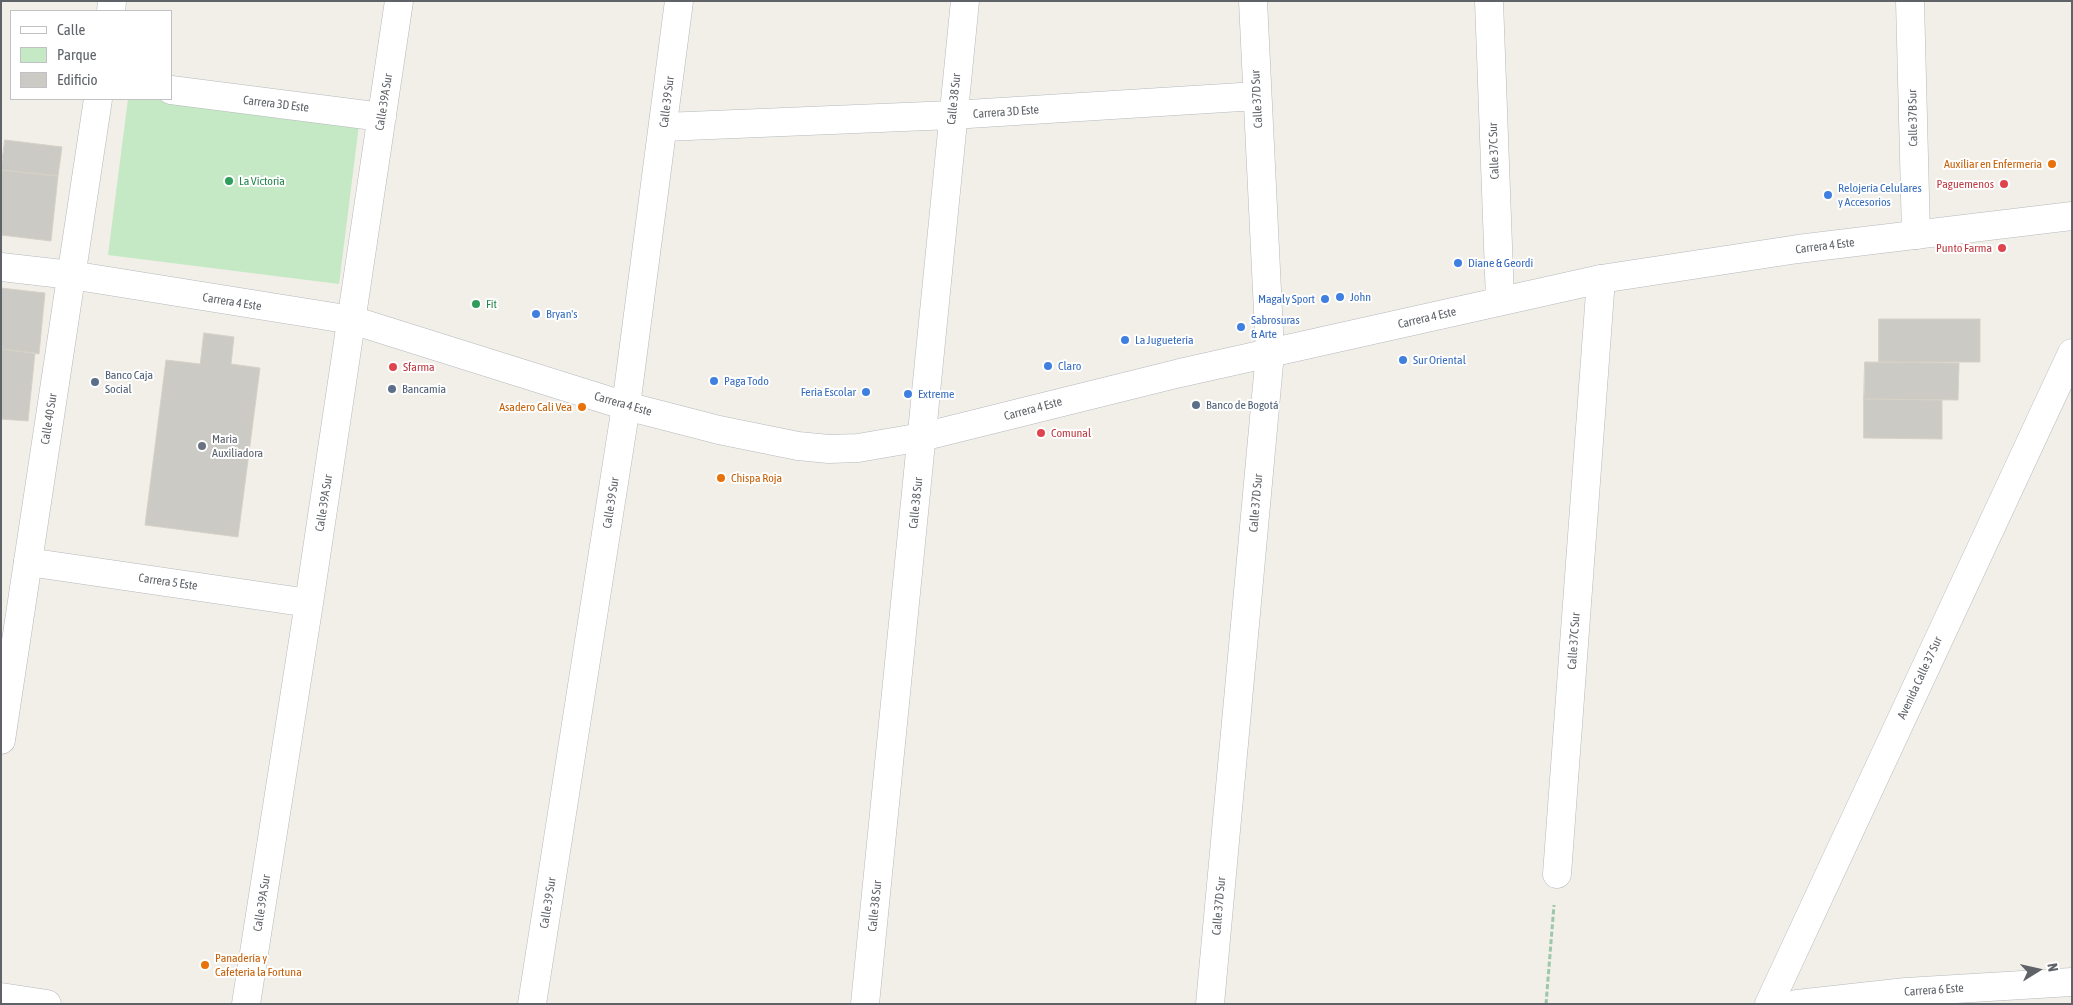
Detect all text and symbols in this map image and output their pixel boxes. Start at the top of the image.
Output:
legend [10,10,172,100]
text: Calle [57,21,85,38]
text: Parque [57,46,97,63]
street label: Calle 37D Sur [1248,69,1266,129]
text: Edificio [57,71,98,88]
street label: Calle 39A Sur [372,72,396,132]
street label: Calle 38 Sur [944,73,964,125]
street label: Calle 39 Sur [657,76,677,128]
street label: Calle 37B Sur [1905,89,1921,147]
street label: Carrera 3D Este [242,93,310,115]
street label: Carrera 3D Este [972,103,1040,121]
street label: Calle 37C Sur [1486,122,1502,180]
place label: Auxiliar en Enfermeria [1944,157,2042,171]
marker: Auxiliar en Enfermeria [2046,158,2058,170]
place label: La Victoria [239,174,285,188]
marker: La Victoria [223,175,235,187]
place label: Paguemenos [1937,177,1994,191]
marker: Paguemenos [1998,178,2010,190]
place label: Relojería Celulares y Accesorios [1838,181,1922,209]
marker: Relojería Celulares y Accesorios [1822,189,1834,201]
street label: Carrera 4 Este [1795,235,1855,257]
place label: Punto Farma [1936,241,1992,255]
marker: Punto Farma [1996,242,2008,254]
place label: Diane & Geordi [1468,256,1533,270]
marker: Diane & Geordi [1452,257,1464,269]
street label: Carrera 4 Este [202,290,262,314]
place label: John [1350,290,1371,304]
marker: John [1334,291,1346,303]
place label: Magaly Sport [1258,292,1315,306]
marker: Magaly Sport [1319,293,1331,305]
place label: Fit [486,297,497,311]
marker: Fit [470,298,482,310]
street label: Carrera 4 Este [1396,304,1458,332]
place label: Bryan's [546,307,577,321]
marker: Bryan's [530,308,542,320]
place label: Sabrosuras & Arte [1251,313,1300,341]
marker: Sabrosuras & Arte [1235,321,1247,333]
place label: La Juguetería [1135,333,1194,347]
marker: La Juguetería [1119,334,1131,346]
place label: Sur Oriental [1413,353,1466,367]
marker: Sur Oriental [1397,354,1409,366]
place label: Claro [1058,359,1081,373]
place label: Sfarma [403,360,435,374]
marker: Claro [1042,360,1054,372]
marker: Sfarma [387,361,399,373]
place label: Banco Caja Social [105,368,153,396]
place label: Paga Todo [724,374,769,388]
marker: Paga Todo [708,375,720,387]
marker: Banco Caja Social [89,376,101,388]
place label: Bancamia [402,382,446,396]
marker: Bancamia [386,383,398,395]
place label: Feria Escolar [801,385,856,399]
marker: Feria Escolar [860,386,872,398]
place label: Extreme [918,387,954,401]
marker: Extreme [902,388,914,400]
street label: Carrera 4 Este [592,389,654,419]
street label: Calle 40 Sur [38,392,60,446]
street label: Carrera 4 Este [1002,394,1064,424]
place label: Banco de Bogotá [1206,398,1279,412]
marker: Banco de Bogotá [1190,399,1202,411]
place label: Asadero Cali Vea [499,400,572,414]
marker: Asadero Cali Vea [576,401,588,413]
place label: Comunal [1051,426,1091,440]
marker: Comunal [1035,427,1047,439]
place label: Maria Auxiliadora [212,432,263,460]
marker: Maria Auxiliadora [196,440,208,452]
place label: Chispa Roja [731,471,782,485]
marker: Chispa Roja [715,472,727,484]
street label: Calle 39A Sur [312,473,336,533]
street label: Calle 37D Sur [1246,473,1266,533]
street label: Calle 39 Sur [600,476,622,530]
street label: Calle 38 Sur [906,477,926,529]
street label: Carrera 5 Este [138,571,198,593]
street label: Calle 37C Sur [1565,612,1583,670]
street label: Avenida Calle 37 Sur [1895,635,1945,721]
street label: Calle 39A Sur [250,873,274,933]
street label: Calle 39 Sur [537,876,559,930]
street label: Calle 37D Sur [1209,876,1229,936]
street label: Calle 38 Sur [865,880,885,932]
north arrow [2013,945,2063,995]
place label: Panadería y Cafeteria la Fortuna [215,951,302,979]
marker: Panadería y Cafeteria la Fortuna [199,959,211,971]
text: N [2044,962,2061,973]
street label: Carrera 6 Este [1904,981,1964,999]

